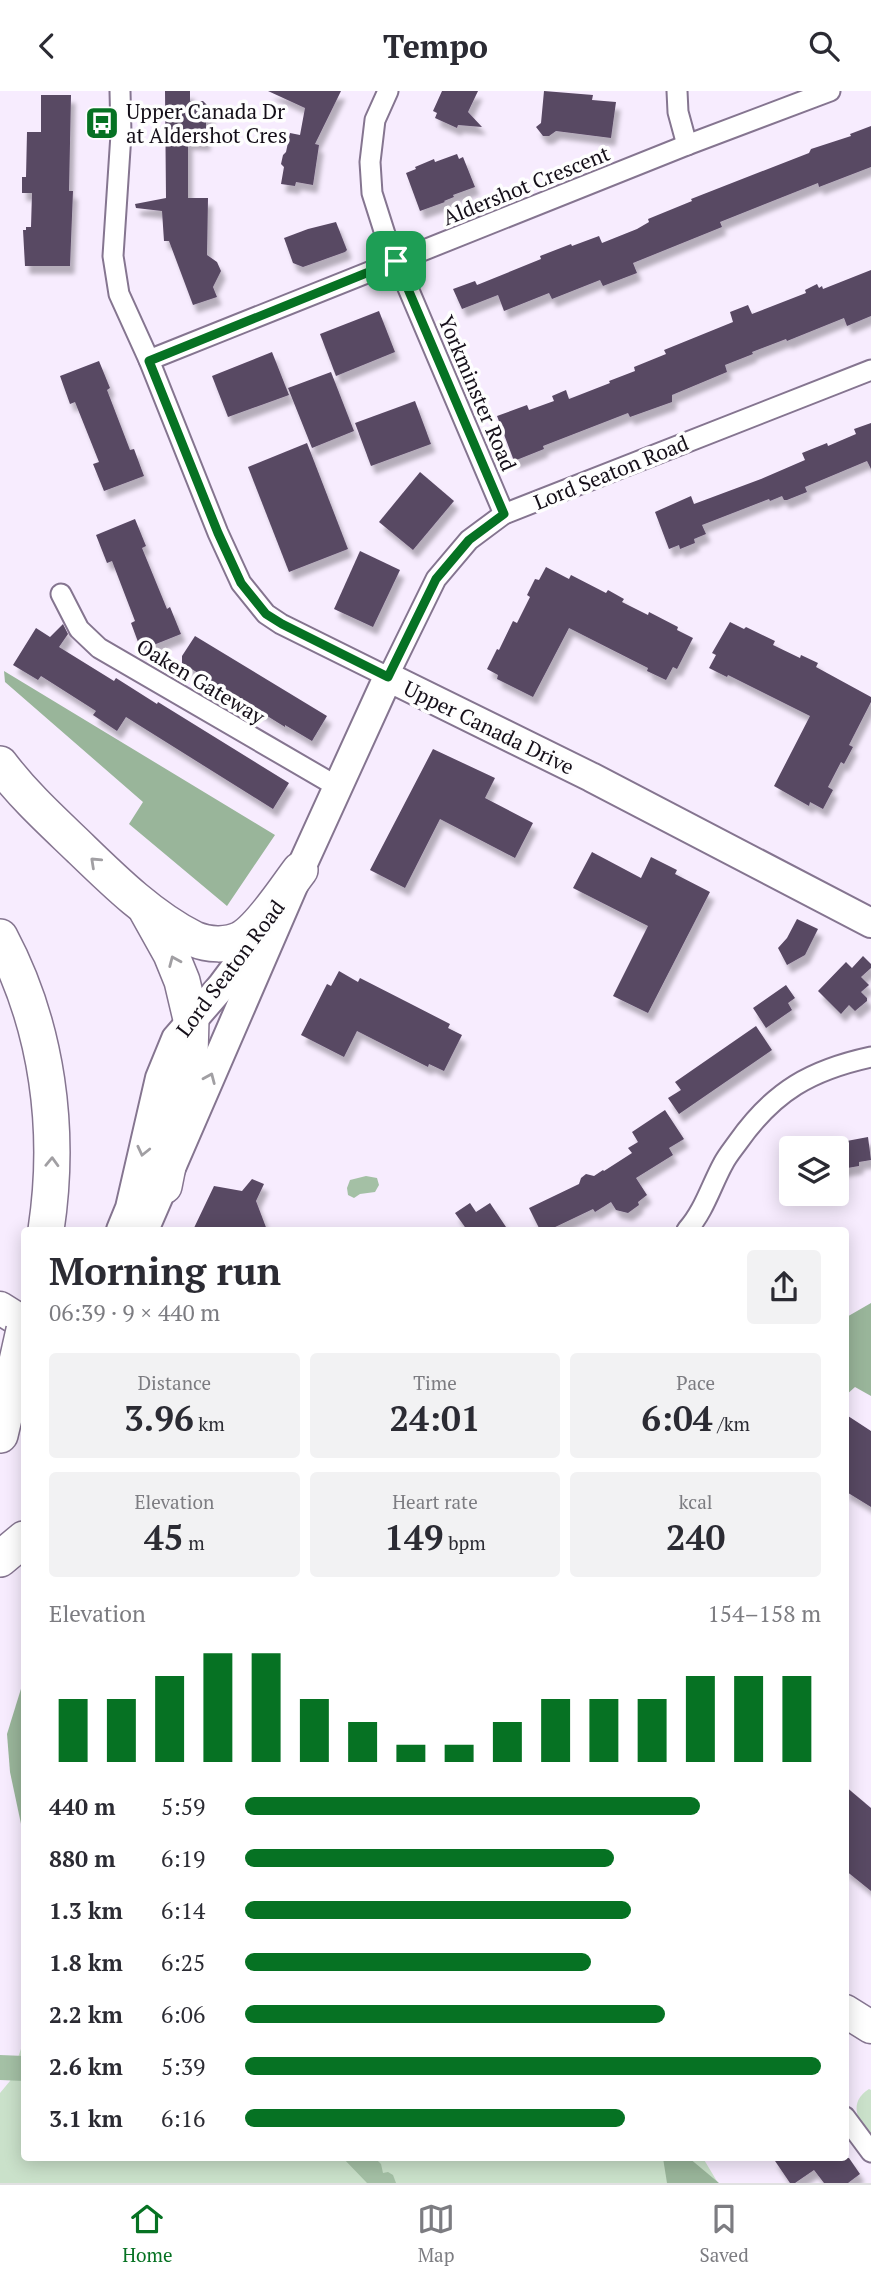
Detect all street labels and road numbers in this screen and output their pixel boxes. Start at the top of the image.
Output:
street label: Aldershot Crescent [438,139,614,231]
street label: Yorkminster Road [433,311,524,475]
street label: Lord Seaton Road [530,428,693,516]
street label: Oaken Gateway [132,632,271,730]
street label: Upper Canada Drive [399,674,579,780]
street label: Lord Seaton Road [169,894,291,1042]

